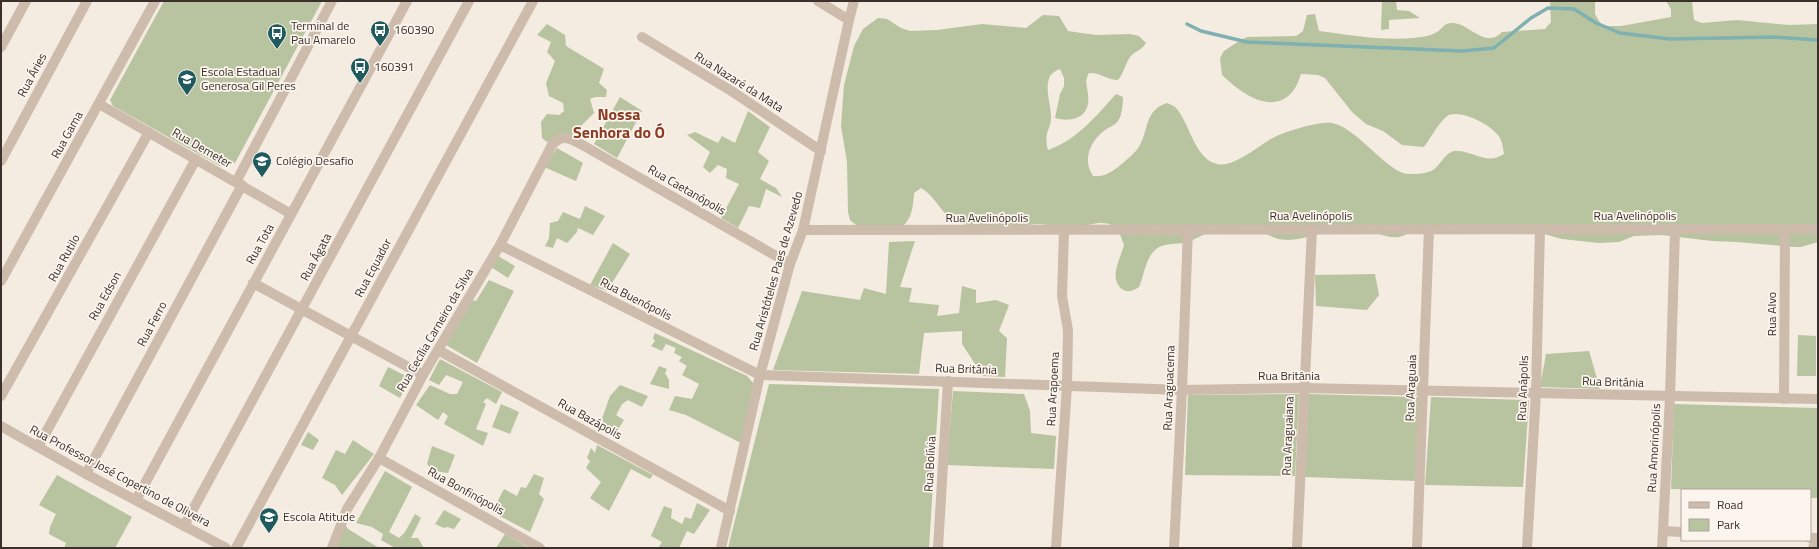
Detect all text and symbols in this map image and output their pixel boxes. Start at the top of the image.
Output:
place label: Terminal de Pau Amarelo [291,16,355,49]
bus stop icon: 160390 [369,19,391,47]
place label: 160390 [394,20,435,39]
bus stop icon: Terminal de Pau Amarelo [266,22,288,50]
street label: Rua Nazaré da Mata [691,46,788,117]
street label: Rua Áries [12,49,51,100]
bus stop icon: 160391 [349,56,371,84]
place label: 160391 [374,57,414,76]
place label: Escola Estadual Generosa Gil Peres [201,62,296,95]
school or university icon: Escola Estadual Generosa Gil Peres [176,68,198,96]
district label: Nossa Senhora do Ó [573,102,665,144]
street label: Rua Gama [46,107,87,162]
street label: Rua Demeter [169,123,236,172]
school or university icon: Colégio Desafio [251,150,273,178]
place label: Colégio Desafio [276,151,354,170]
street label: Rua Caetanópolis [645,159,730,220]
street label: Rua Aristóteles Paes de Azevedo [744,189,807,353]
street label: Rua Avelinópolis [1270,206,1353,225]
street label: Rua Avelinópolis [1594,206,1677,225]
street label: Rua Avelinópolis [946,208,1029,227]
street label: Rua Tota [241,220,279,268]
street label: Rua Ágata [295,229,336,284]
street label: Rua Rutilo [43,230,84,285]
street label: Rua Equador [349,235,396,301]
street label: Rua Cecília Carneiro da Silva [391,264,478,395]
street label: Rua Edson [83,268,126,324]
street label: Rua Buenópolis [597,272,676,325]
street label: Rua Alvo [1762,292,1781,336]
street label: Rua Ferro [132,298,171,350]
street label: Rua Araguacema [1158,345,1179,431]
street label: Rua Arapoema [1041,351,1064,427]
street label: Rua Araguaia [1400,354,1421,422]
street label: Rua Anápolis [1512,354,1533,421]
street label: Rua Britânia [935,358,997,379]
street label: Rua Britânia [1258,366,1320,385]
street label: Rua Britânia [1582,371,1644,392]
street label: Rua Bazápolis [555,393,626,444]
street label: Rua Araguaiana [1277,396,1298,476]
street label: Rua Amorinópolis [1642,403,1665,493]
street label: Rua Professor José Copertino de Oliveira [26,420,214,531]
street label: Rua Bolívia [919,436,940,492]
street label: Rua Bonfinópolis [424,462,509,520]
legend [1681,489,1811,541]
text: Road [1717,495,1743,514]
school or university icon: Escola Atitude [258,506,280,534]
place label: Escola Atitude [283,507,355,526]
text: Park [1717,515,1740,534]

